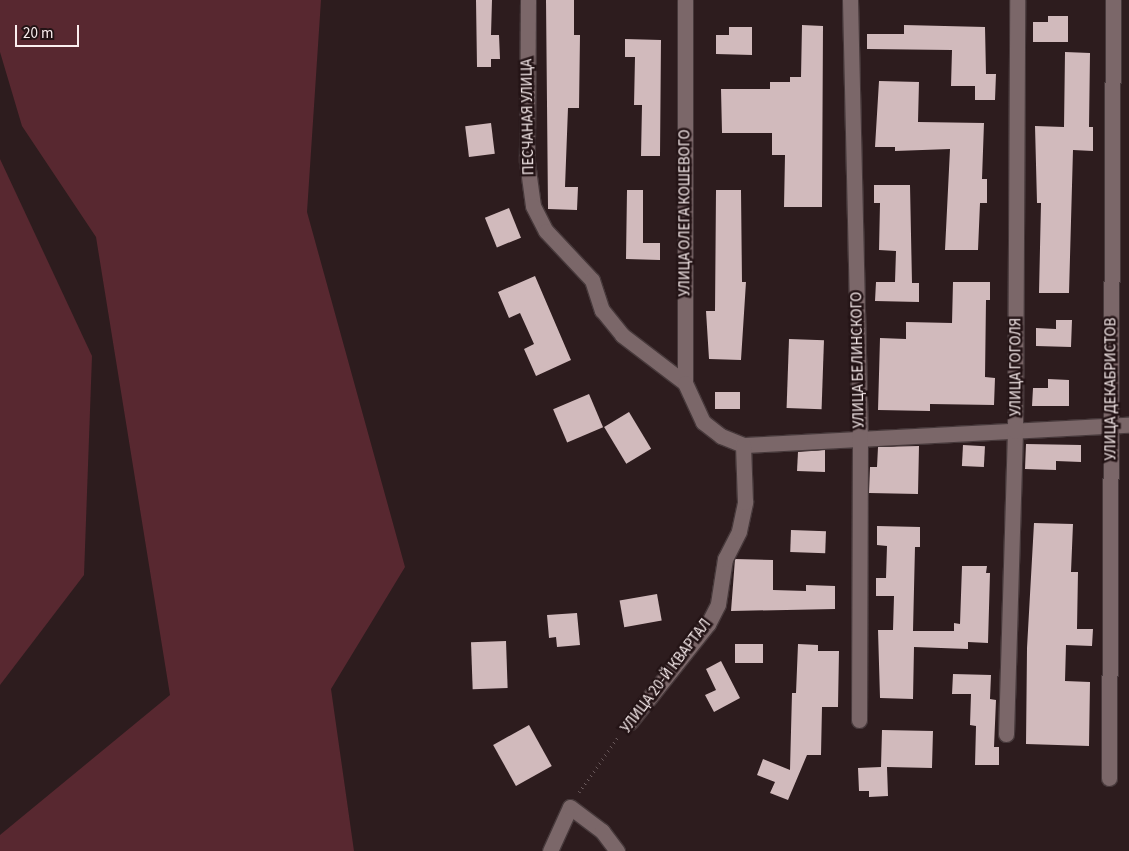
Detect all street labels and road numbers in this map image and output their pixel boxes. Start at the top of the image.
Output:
street label: ПЕСЧАНАЯ УЛИЦА [518,59,538,175]
street label: УЛИЦА ОЛЕГА КОШЕВОГО [676,130,694,296]
street label: УЛИЦА БЕЛИНСКОГО [848,292,868,428]
street label: УЛИЦА ГОГОЛЯ [1007,318,1025,416]
street label: УЛИЦА ДЕКАБРИСТОВ [1102,318,1120,460]
street label: УЛИЦА 20-Й КВАРТАЛ [617,615,715,737]

